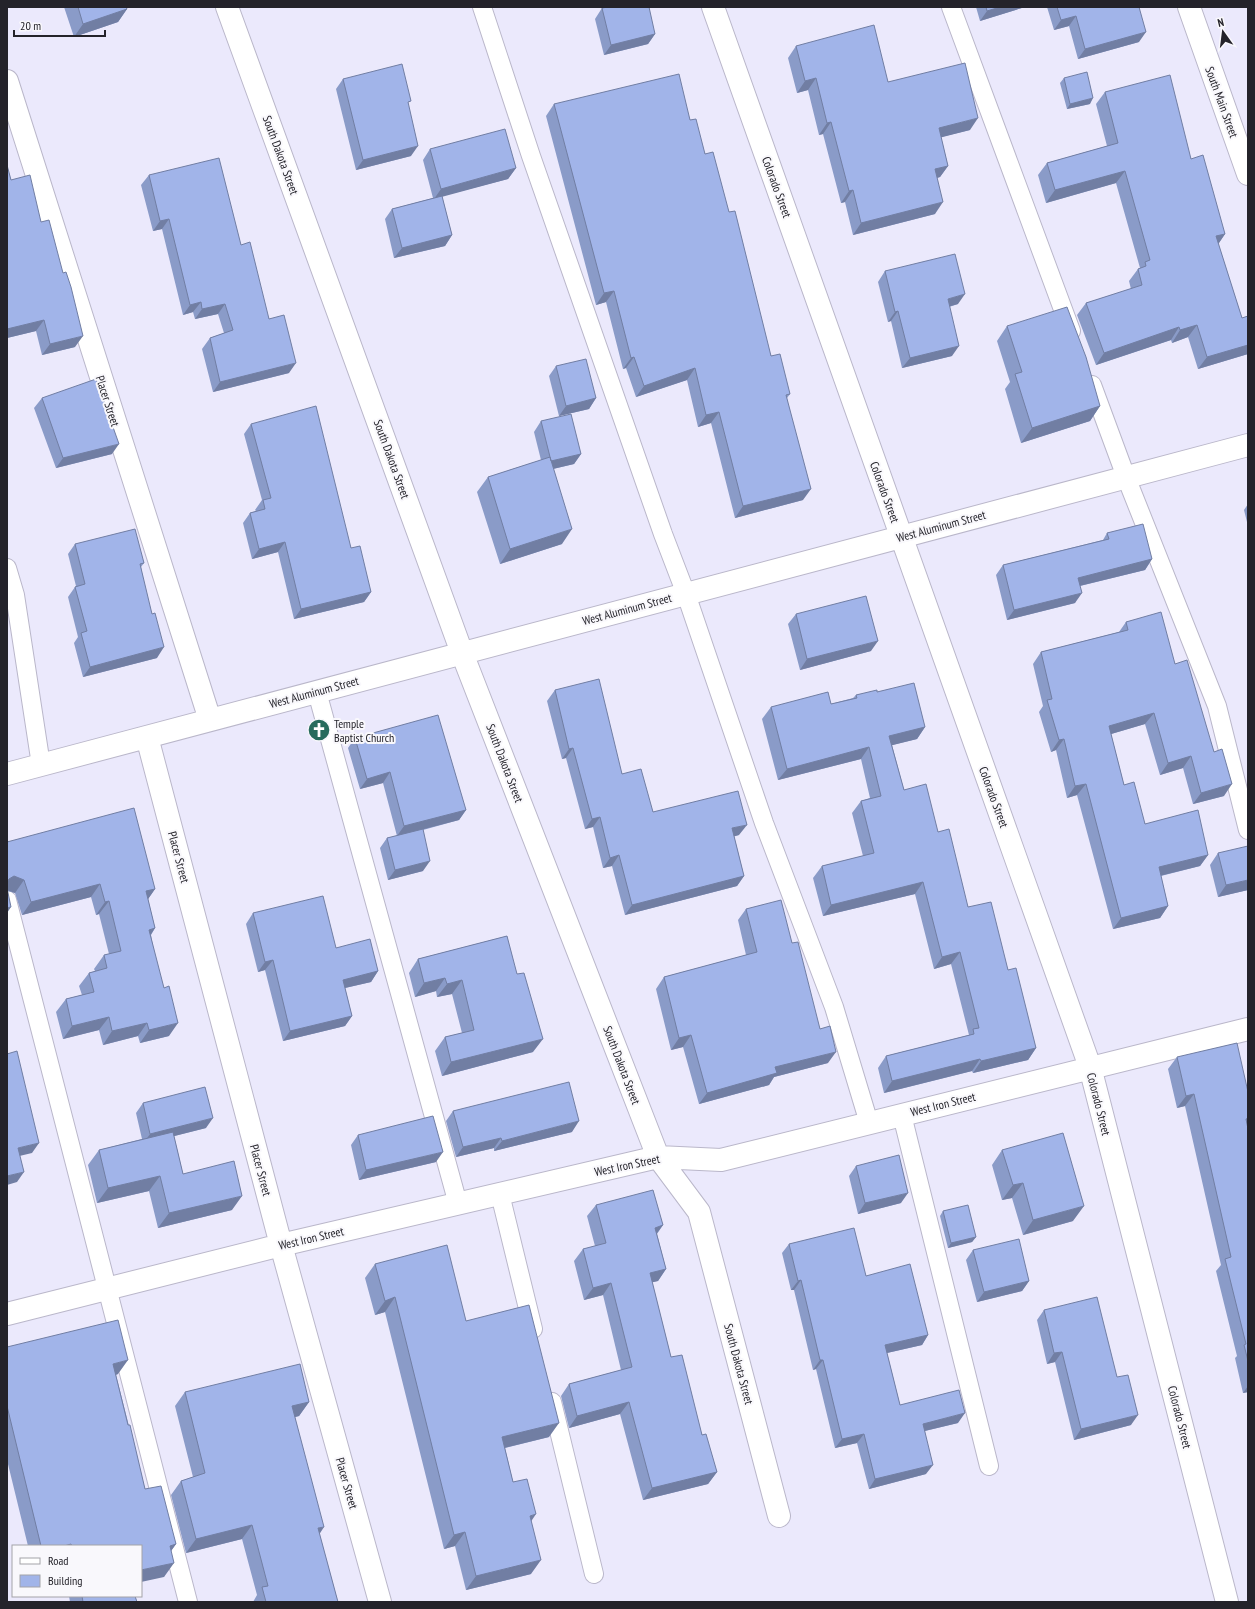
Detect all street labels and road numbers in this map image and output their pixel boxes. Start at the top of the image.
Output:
street label: South Main Street [1202,64,1242,140]
street label: South Dakota Street [260,113,302,197]
street label: Colorado Street [759,154,795,220]
street label: Placer Street [93,374,123,429]
street label: South Dakota Street [371,417,413,501]
street label: Colorado Street [867,459,903,525]
street label: West Aluminum Street [895,507,988,545]
street label: West Aluminum Street [581,590,674,628]
street label: West Aluminum Street [268,673,361,711]
street label: South Dakota Street [483,722,527,805]
street label: Colorado Street [976,764,1012,830]
street label: Placer Street [165,830,193,885]
street label: South Dakota Street [600,1024,644,1107]
street label: Colorado Street [1084,1071,1114,1138]
street label: West Iron Street [909,1089,978,1119]
street label: Placer Street [247,1143,275,1198]
street label: West Iron Street [593,1151,662,1179]
street label: West Iron Street [277,1223,346,1253]
street label: South Dakota Street [721,1322,757,1407]
street label: Colorado Street [1165,1384,1195,1451]
street label: Placer Street [333,1456,362,1511]

